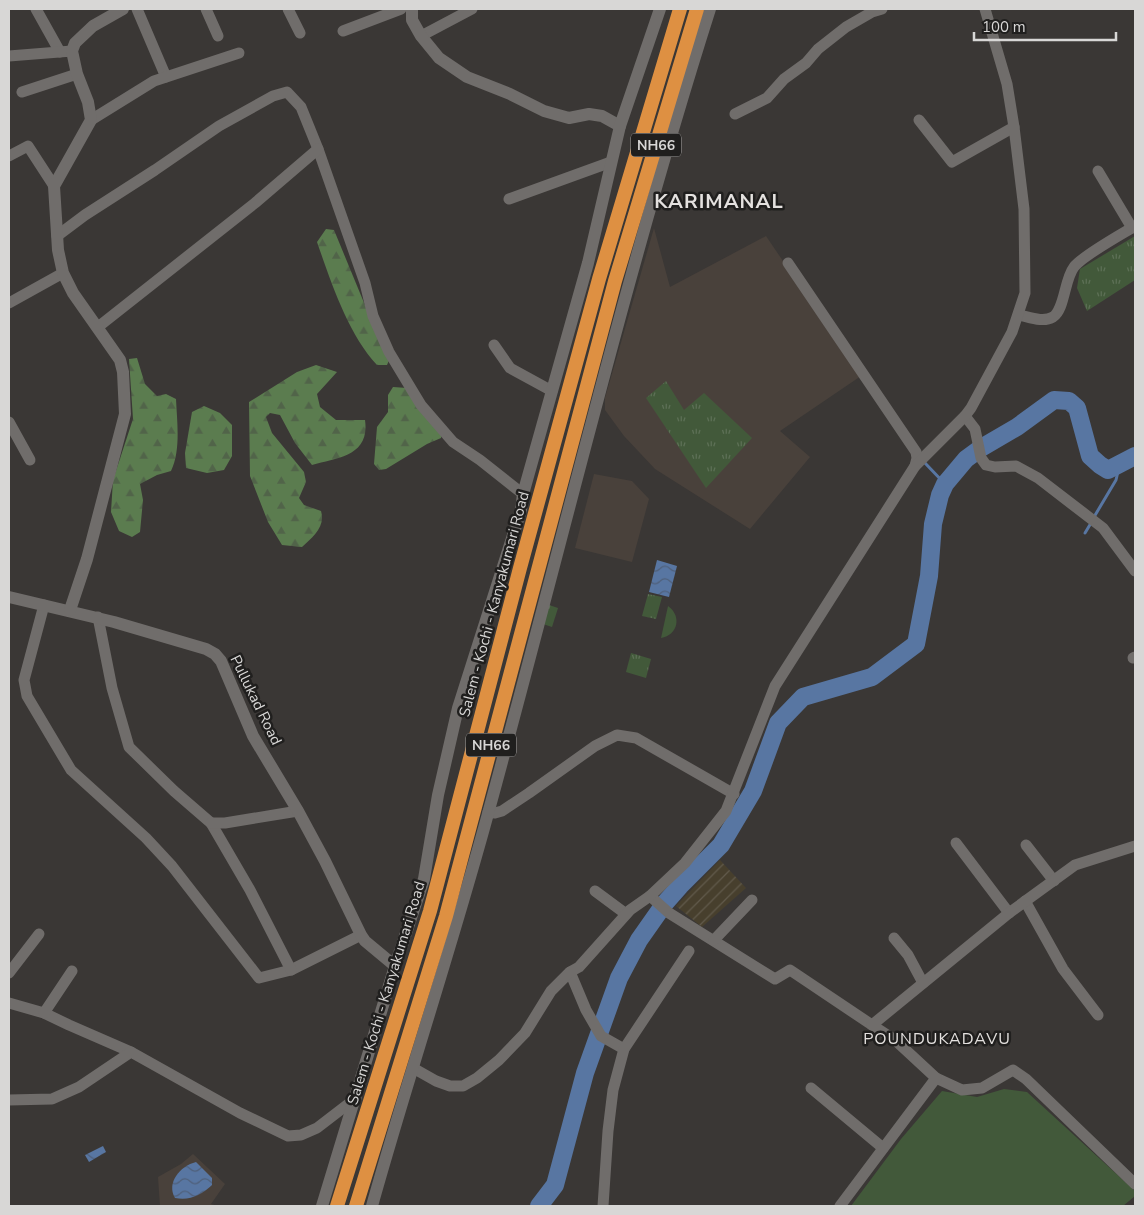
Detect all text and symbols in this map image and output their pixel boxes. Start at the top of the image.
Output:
scale bar [974,10,1116,42]
text: 100 m [982,17,1026,37]
road number: NH66 [631,134,681,156]
district label: KARIMANAL [654,188,784,215]
street label: Salem - Kochi - Kanyakumari Road [454,489,534,719]
street label: Pullukad Road [226,652,286,748]
road number: NH66 [466,734,516,756]
street label: Salem - Kochi - Kanyakumari Road [342,879,430,1107]
district label: POUNDUKADAVU [863,1028,1011,1050]

